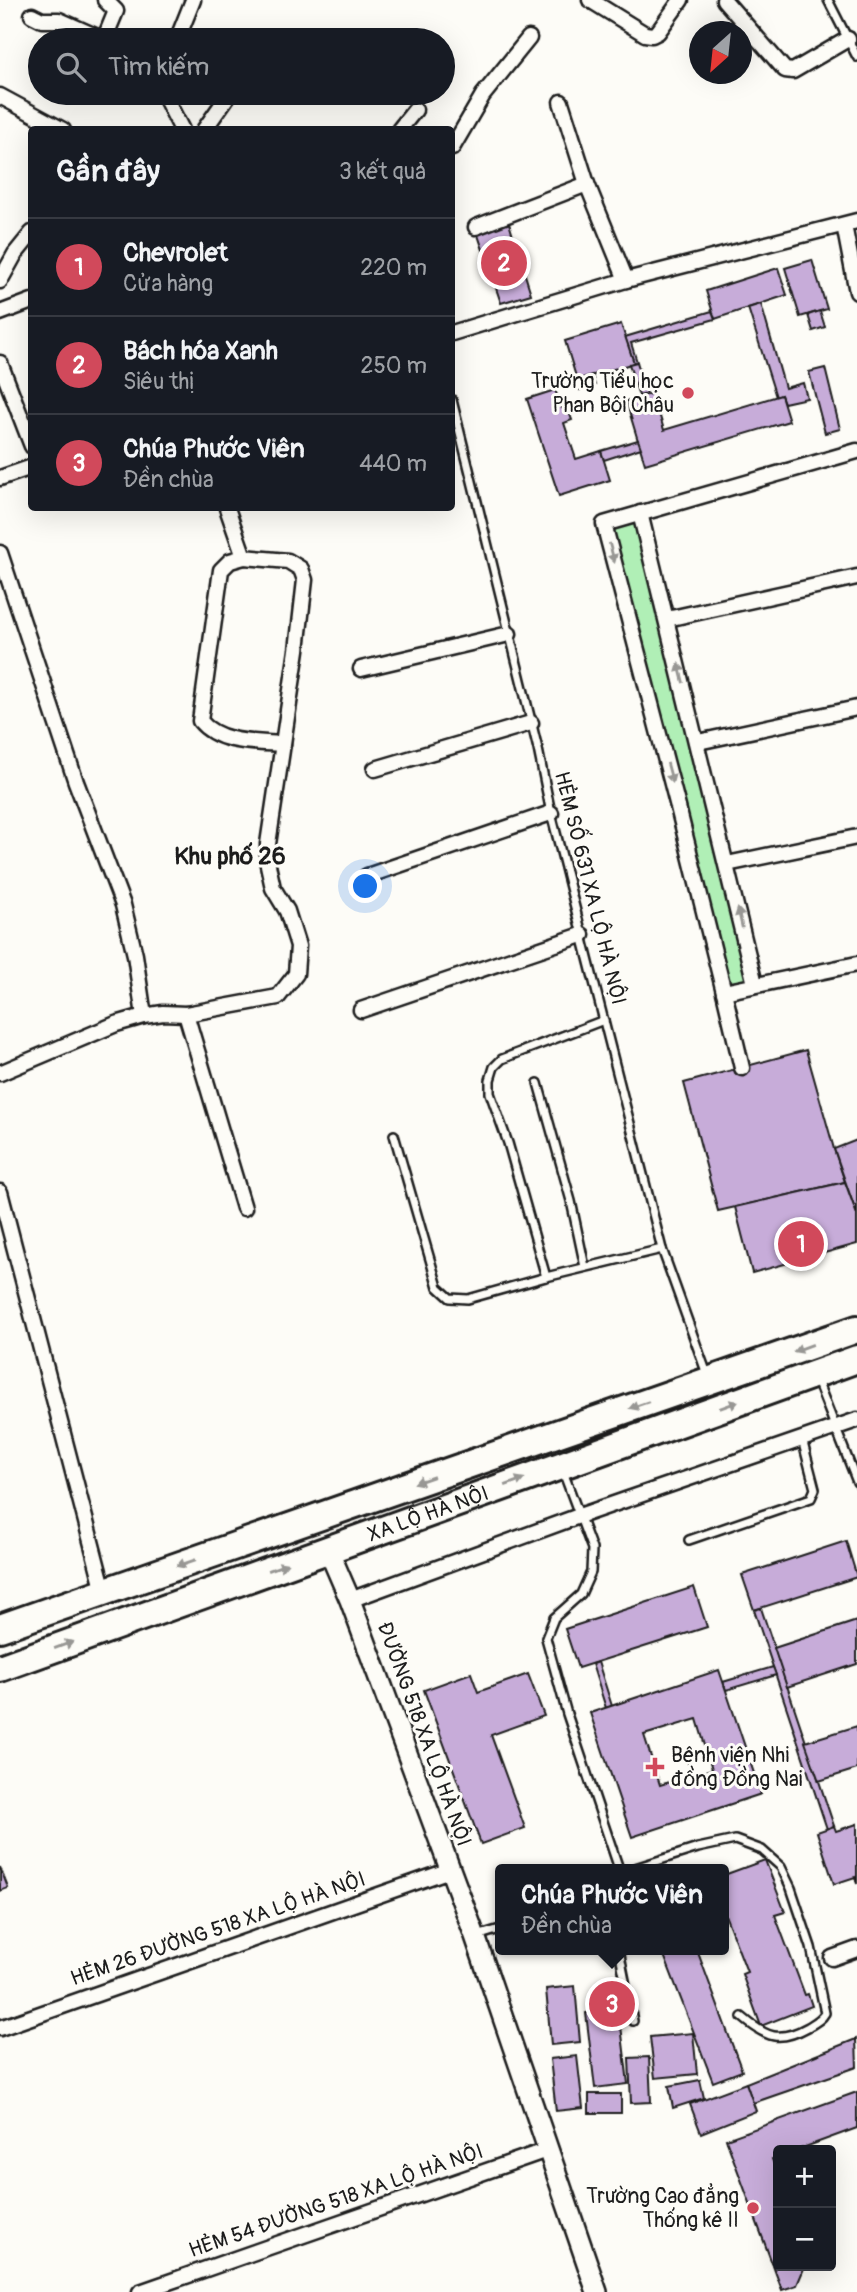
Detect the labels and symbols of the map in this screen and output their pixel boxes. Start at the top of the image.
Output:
north arrow [689,21,752,84]
pin: 2 [481,237,527,289]
place label: Trường Tiểu học Phan Bội Châu [531,368,674,419]
marker: Trường Tiểu học Phan Bội Châu [680,385,696,401]
one-way arrow [607,543,618,565]
one-way arrow [675,662,686,684]
one-way arrow [665,763,675,784]
street label: HẺM SỐ 631 XA LỘ HÀ NỘI [548,768,636,1007]
district label: Khu phố 26 [174,842,286,871]
your location [348,869,382,903]
one-way arrow [734,907,745,929]
pin: 1 [778,1218,824,1270]
one-way arrow [793,1343,814,1354]
one-way arrow [719,1399,740,1410]
one-way arrow [628,1400,649,1411]
one-way arrow [413,1475,434,1486]
one-way arrow [504,1476,525,1487]
street label: XA LỘ HÀ NỘI [364,1479,492,1548]
one-way arrow [175,1558,196,1569]
one-way arrow [267,1562,288,1573]
street label: ĐƯỜNG 518 XA LỘ HÀ NỘI [371,1618,478,1850]
one-way arrow [54,1639,75,1650]
place label: Bệnh viện Nhi đồng Đồng Nai [671,1742,803,1793]
marker: Bệnh viện Nhi đồng Đồng Nai [645,1757,665,1777]
street label: HẺM 26 ĐƯỜNG 518 XA LỘ HÀ NỘI [67,1865,369,1992]
pin: 3 [589,1978,635,2030]
street label: HẺM 54 ĐƯỜNG 518 XA LỘ HÀ NỘI [185,2137,487,2264]
place label: Trường Cao đẳng Thống kê II [586,2183,739,2234]
marker: Trường Cao đẳng Thống kê II [745,2200,761,2216]

